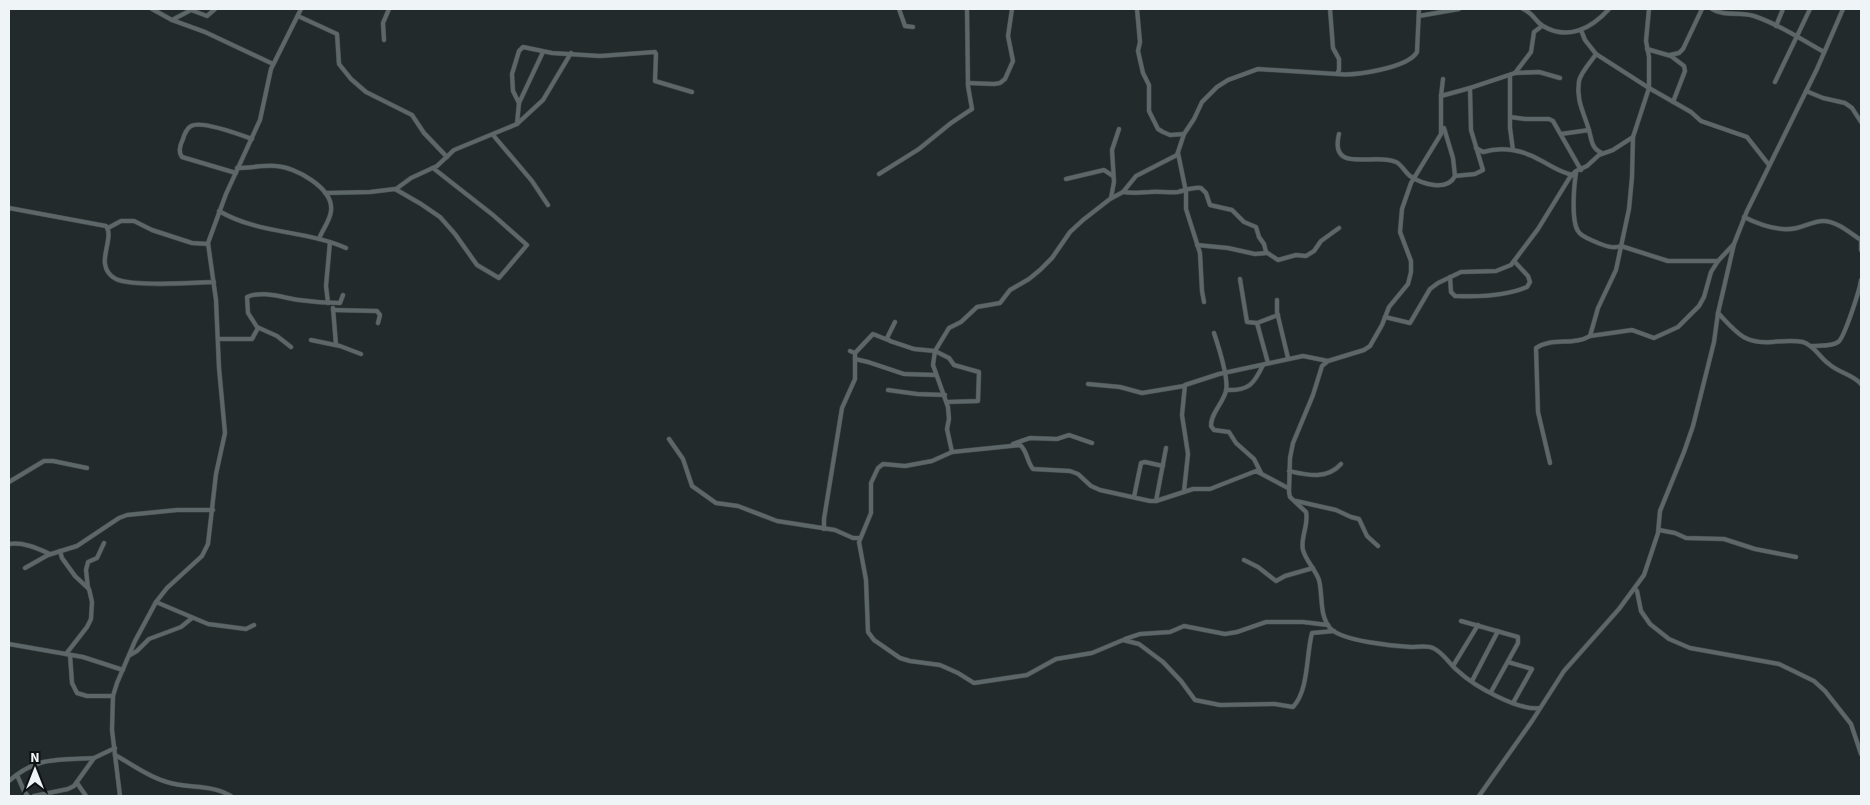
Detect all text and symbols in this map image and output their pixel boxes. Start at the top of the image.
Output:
north arrow [10,745,60,795]
text: N [30,748,40,768]

